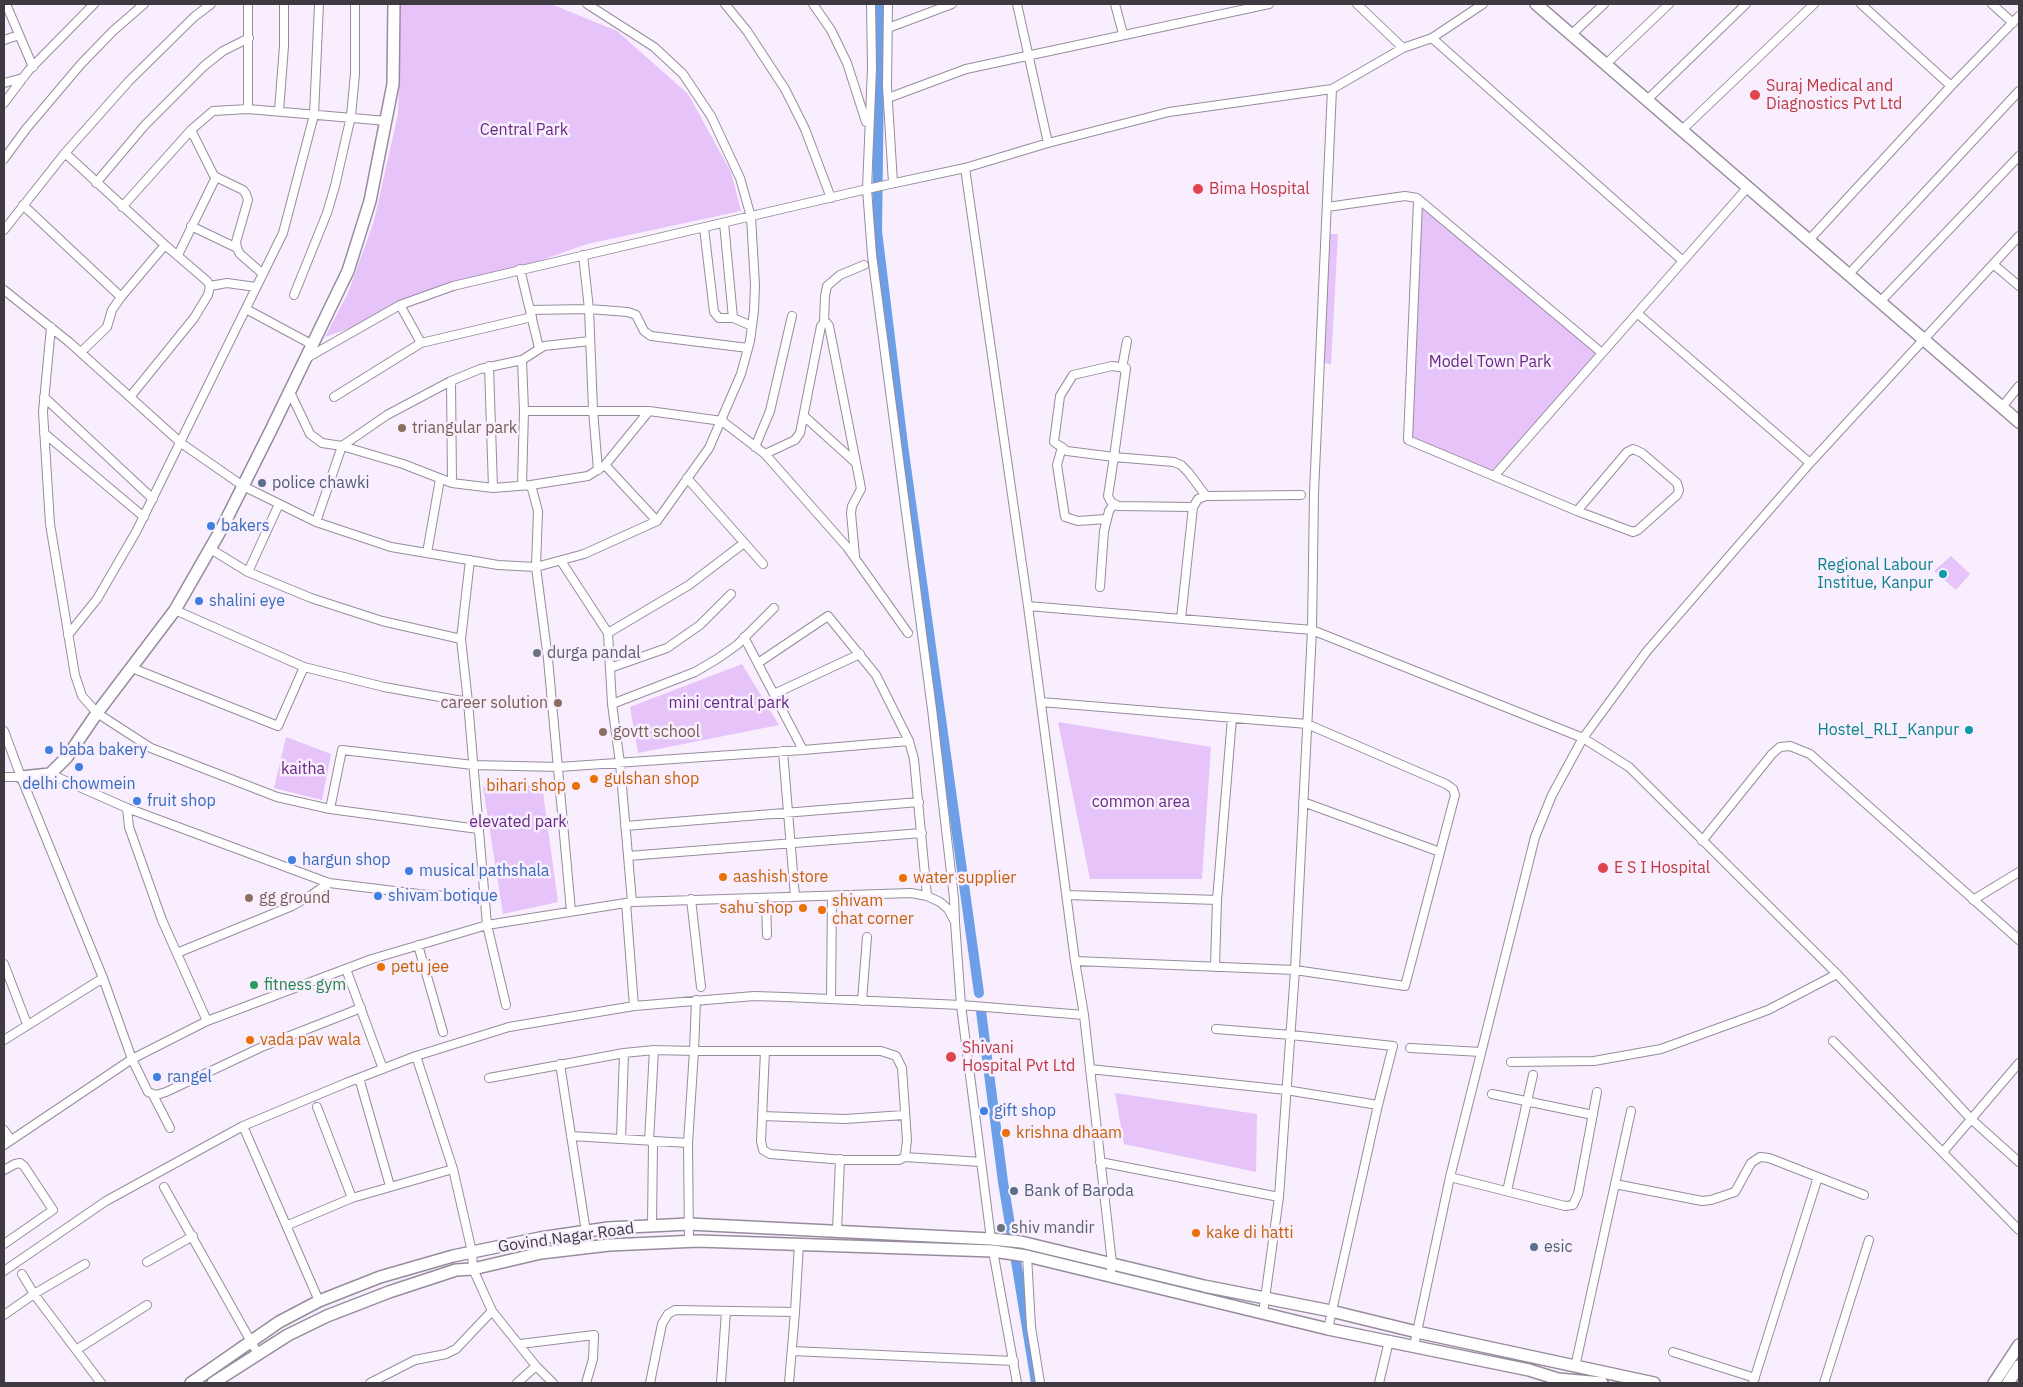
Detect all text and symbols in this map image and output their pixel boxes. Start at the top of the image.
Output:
place label: Suraj Medical and Diagnostics Pvt Ltd [1766,76,1902,114]
marker: Suraj Medical and Diagnostics Pvt Ltd [1748,88,1762,102]
park label: Central Park [480,120,568,140]
place label: Bima Hospital [1209,179,1310,199]
marker: Bima Hospital [1191,182,1205,196]
park label: Model Town Park [1429,352,1551,372]
place label: triangular park [412,418,517,438]
marker: triangular park [396,422,408,434]
place label: police chawki [272,473,369,493]
marker: police chawki [256,477,268,489]
place label: bakers [221,516,269,536]
marker: bakers [205,520,217,532]
place label: Regional Labour Institue, Kanpur [1817,555,1933,593]
marker: Regional Labour Institue, Kanpur [1937,568,1949,580]
place label: shalini eye [209,591,285,611]
marker: shalini eye [193,595,205,607]
place label: durga pandal [547,643,641,663]
marker: durga pandal [531,647,543,659]
place label: career solution [441,693,548,713]
park label: mini central park [669,693,789,713]
marker: career solution [552,697,564,709]
place label: Hostel_RLI_Kanpur [1817,720,1959,740]
place label: govtt school [613,722,700,742]
marker: Hostel_RLI_Kanpur [1963,724,1975,736]
marker: govtt school [597,726,609,738]
place label: baba bakery [59,740,147,760]
marker: baba bakery [43,744,55,756]
park label: kaitha [281,759,325,779]
marker: delhi chowmein [73,761,85,773]
place label: gulshan shop [604,769,699,789]
marker: gulshan shop [588,773,600,785]
place label: delhi chowmein [22,774,136,794]
place label: bihari shop [486,776,566,796]
marker: bihari shop [570,780,582,792]
place label: fruit shop [147,791,216,811]
park label: common area [1092,792,1190,812]
marker: fruit shop [131,795,143,807]
park label: elevated park [469,812,567,832]
place label: hargun shop [302,850,391,870]
marker: hargun shop [286,854,298,866]
place label: E S I Hospital [1614,858,1710,878]
place label: musical pathshala [419,861,549,881]
marker: E S I Hospital [1596,861,1610,875]
marker: musical pathshala [403,865,415,877]
place label: aashish store [733,867,828,887]
place label: water supplier [913,868,1016,888]
marker: aashish store [717,871,729,883]
marker: water supplier [897,872,909,884]
place label: shivam botique [388,886,498,906]
place label: gg ground [259,888,330,908]
marker: shivam botique [372,890,384,902]
place label: shivam chat corner [832,891,914,929]
marker: gg ground [243,892,255,904]
place label: sahu shop [720,898,793,918]
marker: sahu shop [797,902,809,914]
marker: shivam chat corner [816,904,828,916]
place label: petu jee [391,957,449,977]
marker: petu jee [375,961,387,973]
place label: fitness gym [264,975,346,995]
marker: fitness gym [248,979,260,991]
place label: vada pav wala [260,1030,361,1050]
marker: vada pav wala [244,1034,256,1046]
place label: Shivani Hospital Pvt Ltd [962,1038,1075,1076]
marker: Shivani Hospital Pvt Ltd [944,1050,958,1064]
place label: rangel [167,1067,212,1087]
marker: rangel [151,1071,163,1083]
place label: gift shop [994,1101,1056,1121]
marker: gift shop [978,1105,990,1117]
place label: krishna dhaam [1016,1123,1122,1143]
marker: krishna dhaam [1000,1127,1012,1139]
place label: Bank of Baroda [1024,1181,1134,1201]
marker: Bank of Baroda [1008,1185,1020,1197]
place label: shiv mandir [1011,1218,1094,1238]
street label: Govind Nagar Road [497,1219,635,1257]
marker: shiv mandir [995,1222,1007,1234]
place label: kake di hatti [1206,1223,1293,1243]
marker: kake di hatti [1190,1227,1202,1239]
place label: esic [1544,1237,1573,1257]
marker: esic [1528,1241,1540,1253]

